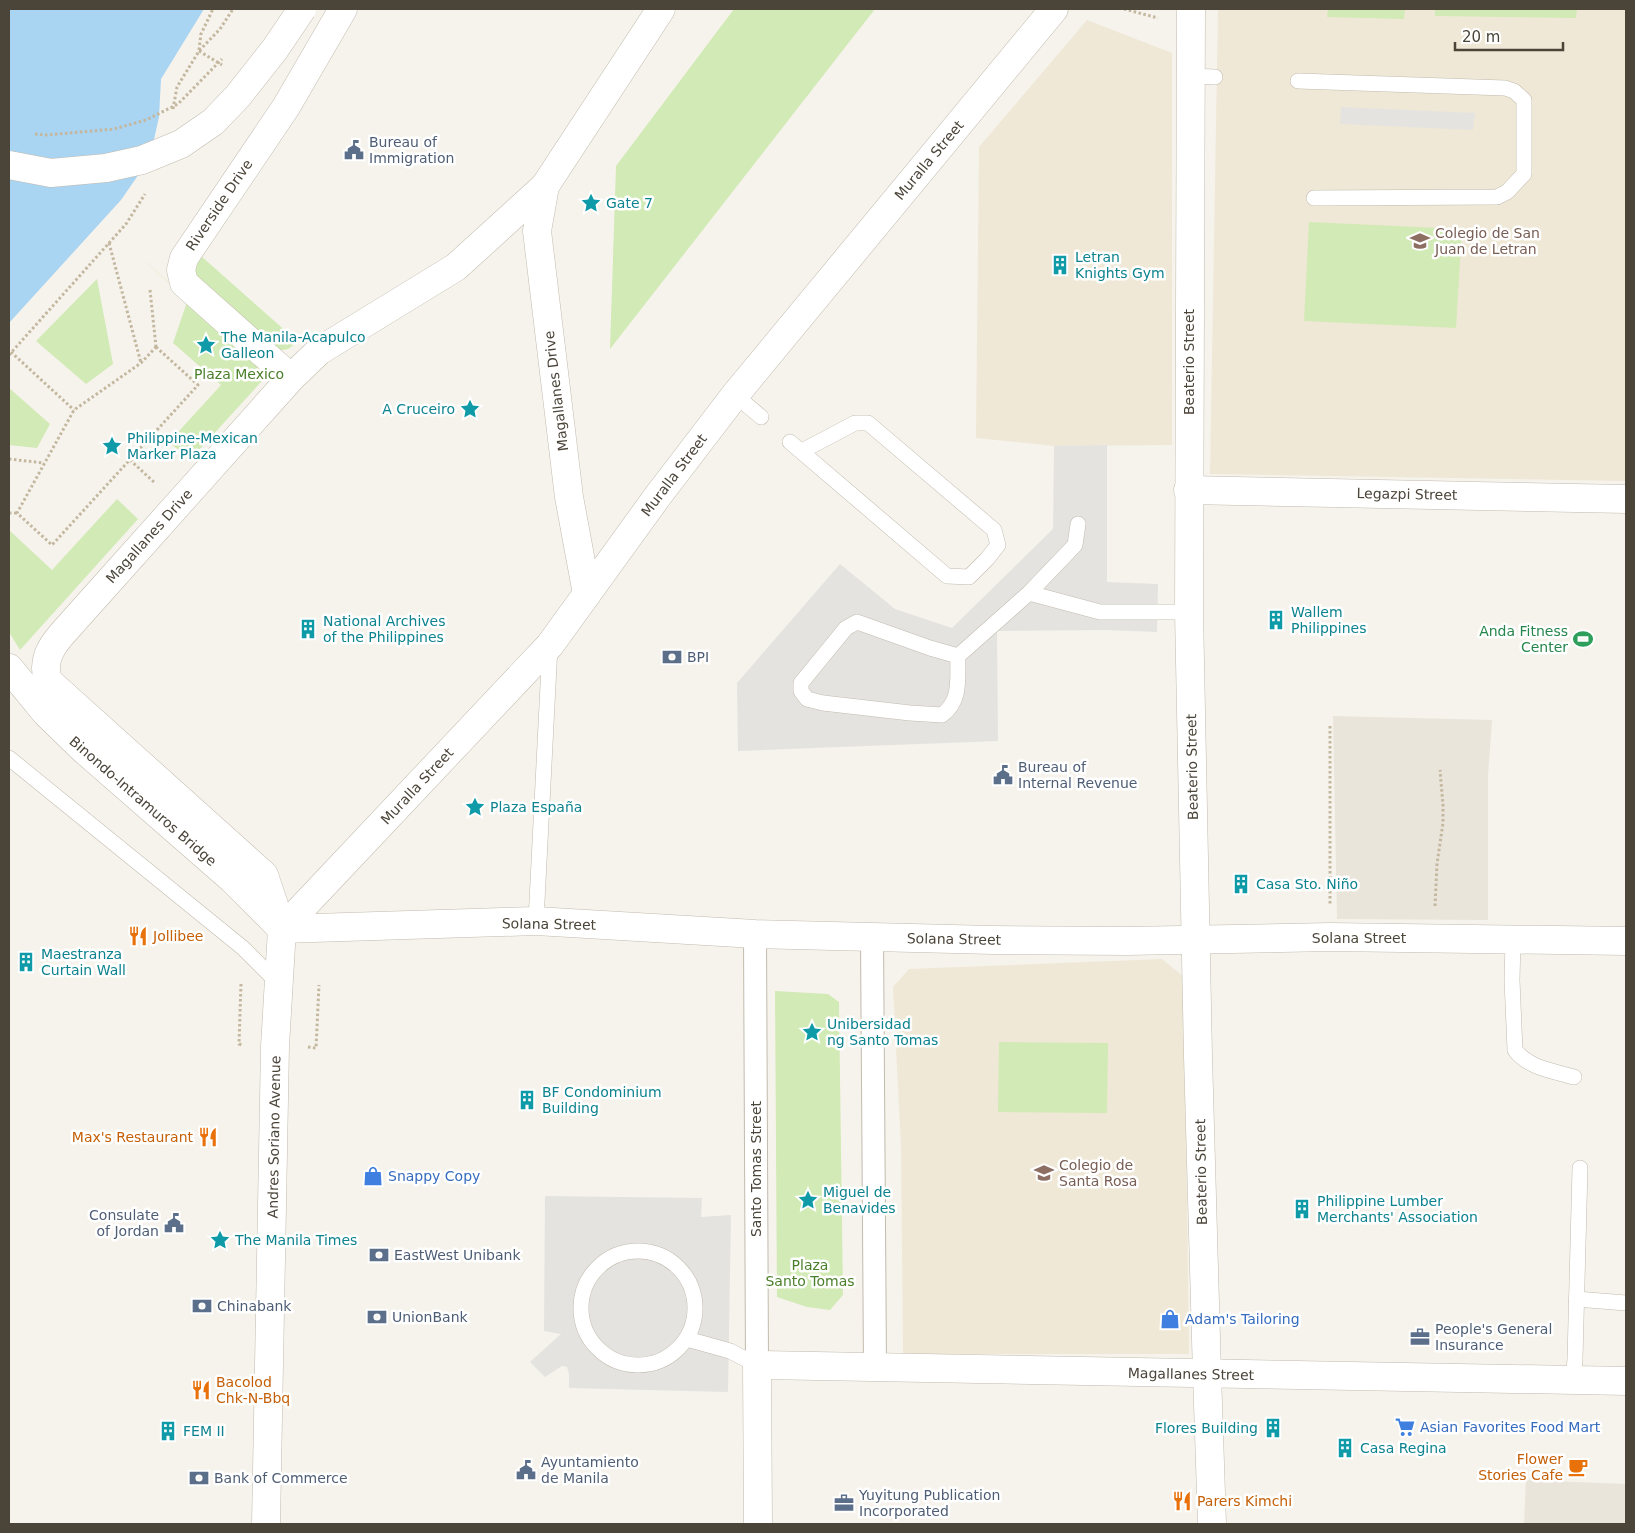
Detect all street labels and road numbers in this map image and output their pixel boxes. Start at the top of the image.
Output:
street label: Muralla Street [891,117,967,203]
street label: Riverside Drive [183,156,255,254]
street label: Beaterio Street [1181,308,1197,415]
street label: Magallanes Drive [541,330,571,452]
street label: Muralla Street [638,430,710,519]
street label: Legazpi Street [1356,485,1458,503]
street label: Magallanes Drive [103,486,195,586]
street label: Beaterio Street [1183,713,1201,820]
street label: Binondo-Intramuros Bridge [66,733,220,869]
street label: Muralla Street [378,744,457,828]
street label: Solana Street [502,915,597,933]
street label: Solana Street [907,930,1002,948]
street label: Solana Street [1312,930,1407,946]
street label: Andres Soriano Avenue [265,1056,283,1218]
street label: Santo Tomas Street [748,1100,764,1237]
street label: Beaterio Street [1192,1118,1210,1225]
street label: Magallanes Street [1128,1365,1255,1383]

